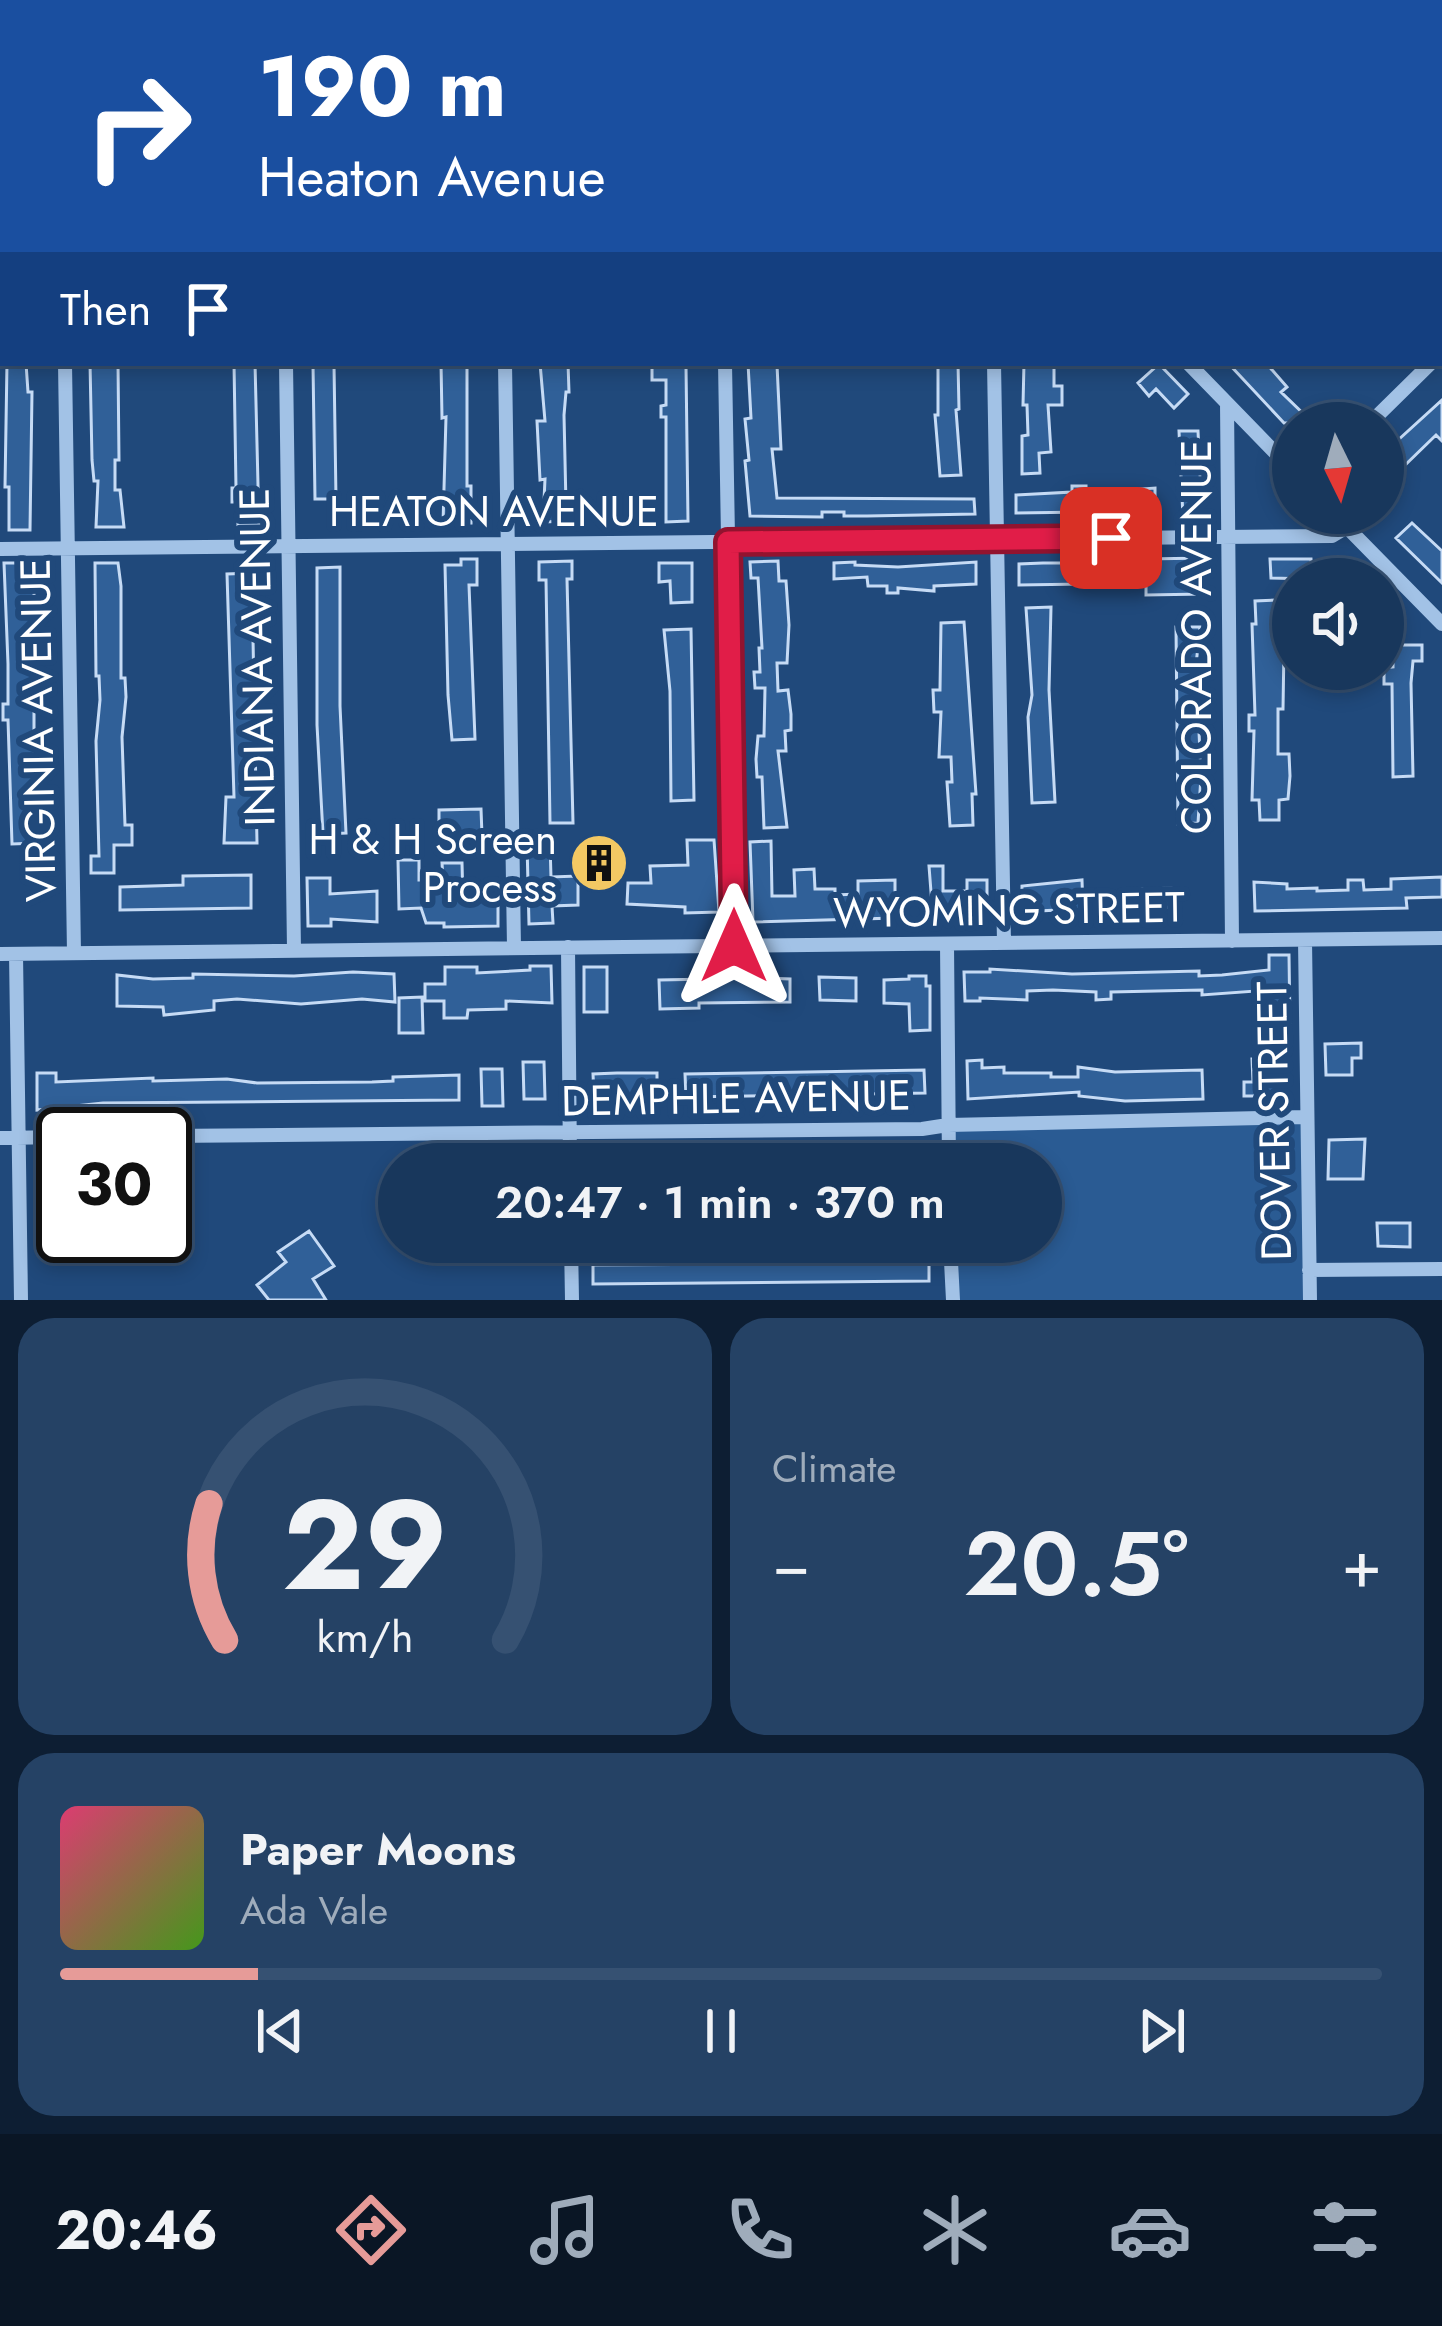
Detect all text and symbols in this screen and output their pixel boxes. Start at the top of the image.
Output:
text: 190 m [258,26,507,148]
icon: right [60,48,216,204]
text: Heaton Avenue [258,138,606,216]
icon: arrive [175,276,241,342]
text: Then [60,277,151,342]
north arrow [1272,402,1404,534]
map controls [1272,402,1404,690]
street label: COLORADO AVENUE [1166,440,1227,834]
street label: HEATON AVENUE [329,481,659,542]
street label: INDIANA AVENUE [224,487,290,827]
pin [1060,487,1162,589]
icon: arrive [1078,505,1144,571]
street label: VIRGINIA AVENUE [5,558,71,902]
button: sound [1272,558,1404,690]
place label: H & H Screen Process [309,809,557,918]
building icon: H & H Screen Process [568,832,630,894]
street label: WYOMING STREET [833,876,1186,944]
position arrow [671,883,797,1009]
street label: DOVER STREET [1241,980,1307,1261]
street label: DEMPHLE AVENUE [561,1064,911,1132]
speed limit sign: 30 [36,1107,192,1263]
text: 20:47 · 1 min · 370 m [495,1170,945,1235]
text: Climate [772,1440,896,1497]
text: 29 [282,1455,448,1636]
text: 20.5° [964,1499,1189,1629]
text: − [772,1516,811,1612]
text: + [1341,1516,1382,1612]
text: km/h [317,1605,413,1667]
text: Paper Moons [240,1817,516,1882]
text: Ada Vale [240,1882,388,1939]
icon: previous [247,1998,313,2064]
icon: pause [688,1998,754,2064]
icon: next [1129,1998,1195,2064]
icon: directions [329,2188,413,2272]
icon: music [523,2188,607,2272]
icon: phone [718,2188,802,2272]
icon: climate [913,2188,997,2272]
icon: car [1108,2188,1192,2272]
icon: filters [1303,2188,1387,2272]
text: 20:46 [55,2191,218,2269]

